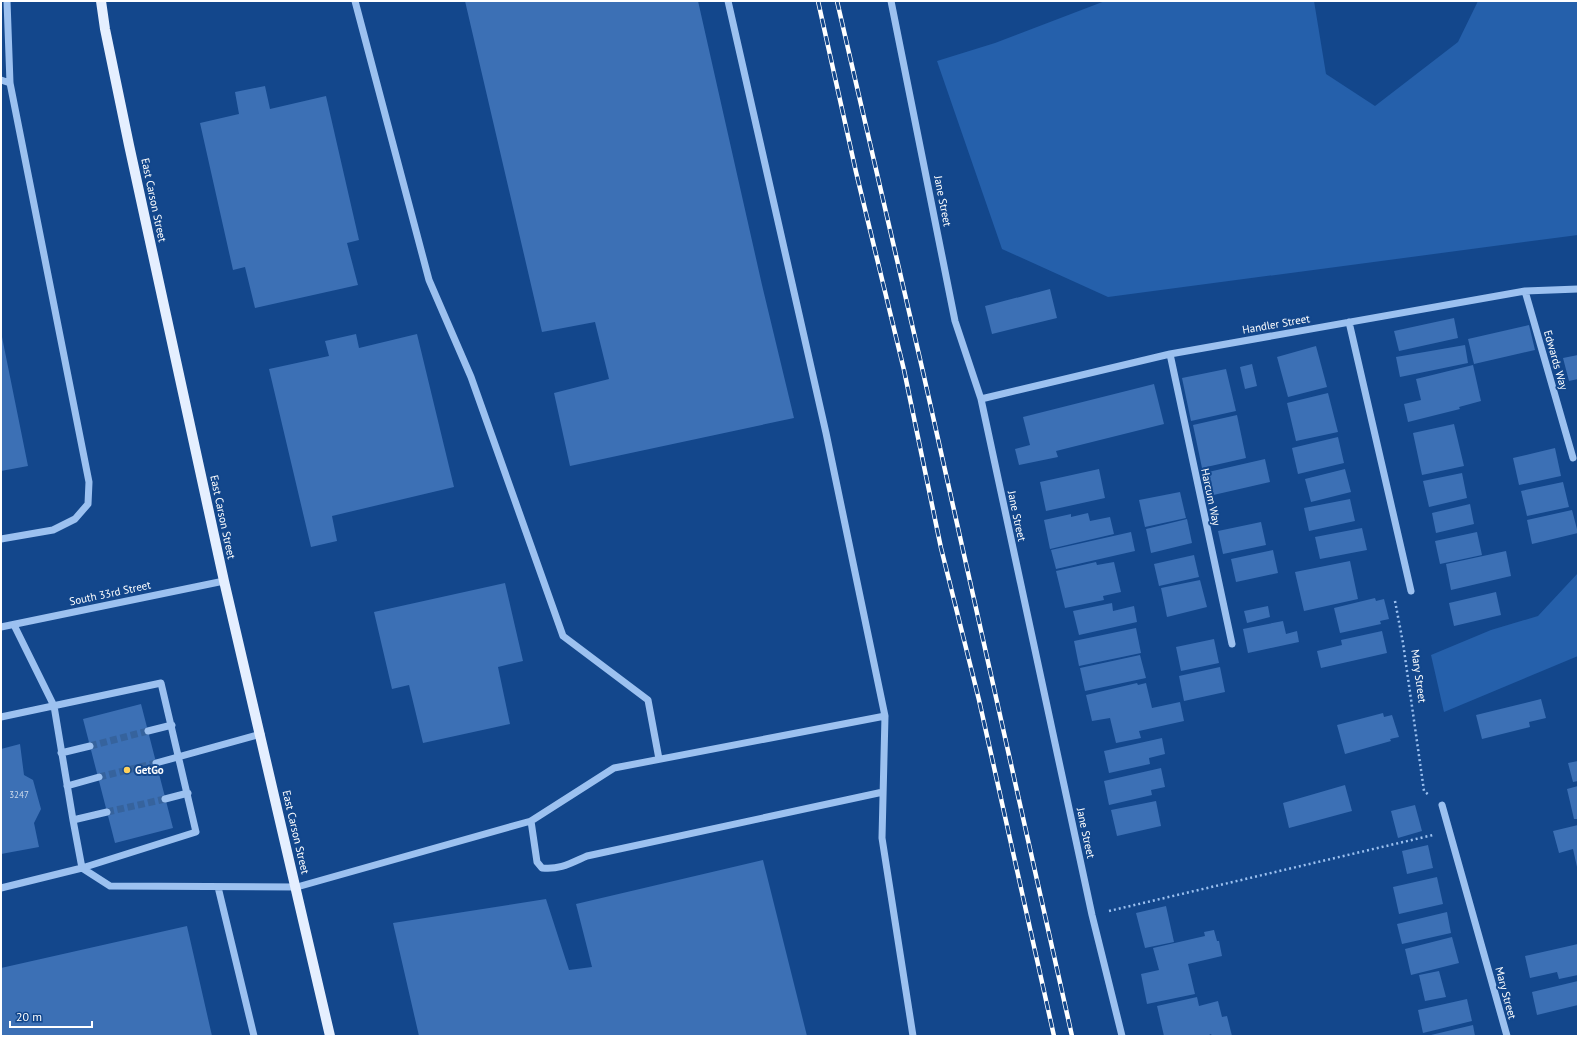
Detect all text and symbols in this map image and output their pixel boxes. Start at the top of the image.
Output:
street label: East Carson Street [138,157,170,244]
street label: Jane Street [931,174,955,228]
street label: Handler Street [1241,311,1311,337]
street label: Edwards Way [1541,328,1571,392]
street label: Harcum Way [1198,467,1224,528]
street label: East Carson Street [207,474,239,561]
street label: Jane Street [1005,488,1029,543]
street label: South 33rd Street [68,577,152,608]
street label: Mary Street [1408,648,1430,704]
place label: GetGo [135,763,164,777]
marker: GetGo [122,765,132,775]
house number: 3247 [9,789,29,800]
street label: East Carson Street [280,789,312,875]
street label: Jane Street [1074,805,1098,860]
street label: Mary Street [1492,965,1520,1021]
scale bar [10,1003,92,1029]
text: 20 m [16,1009,42,1024]

